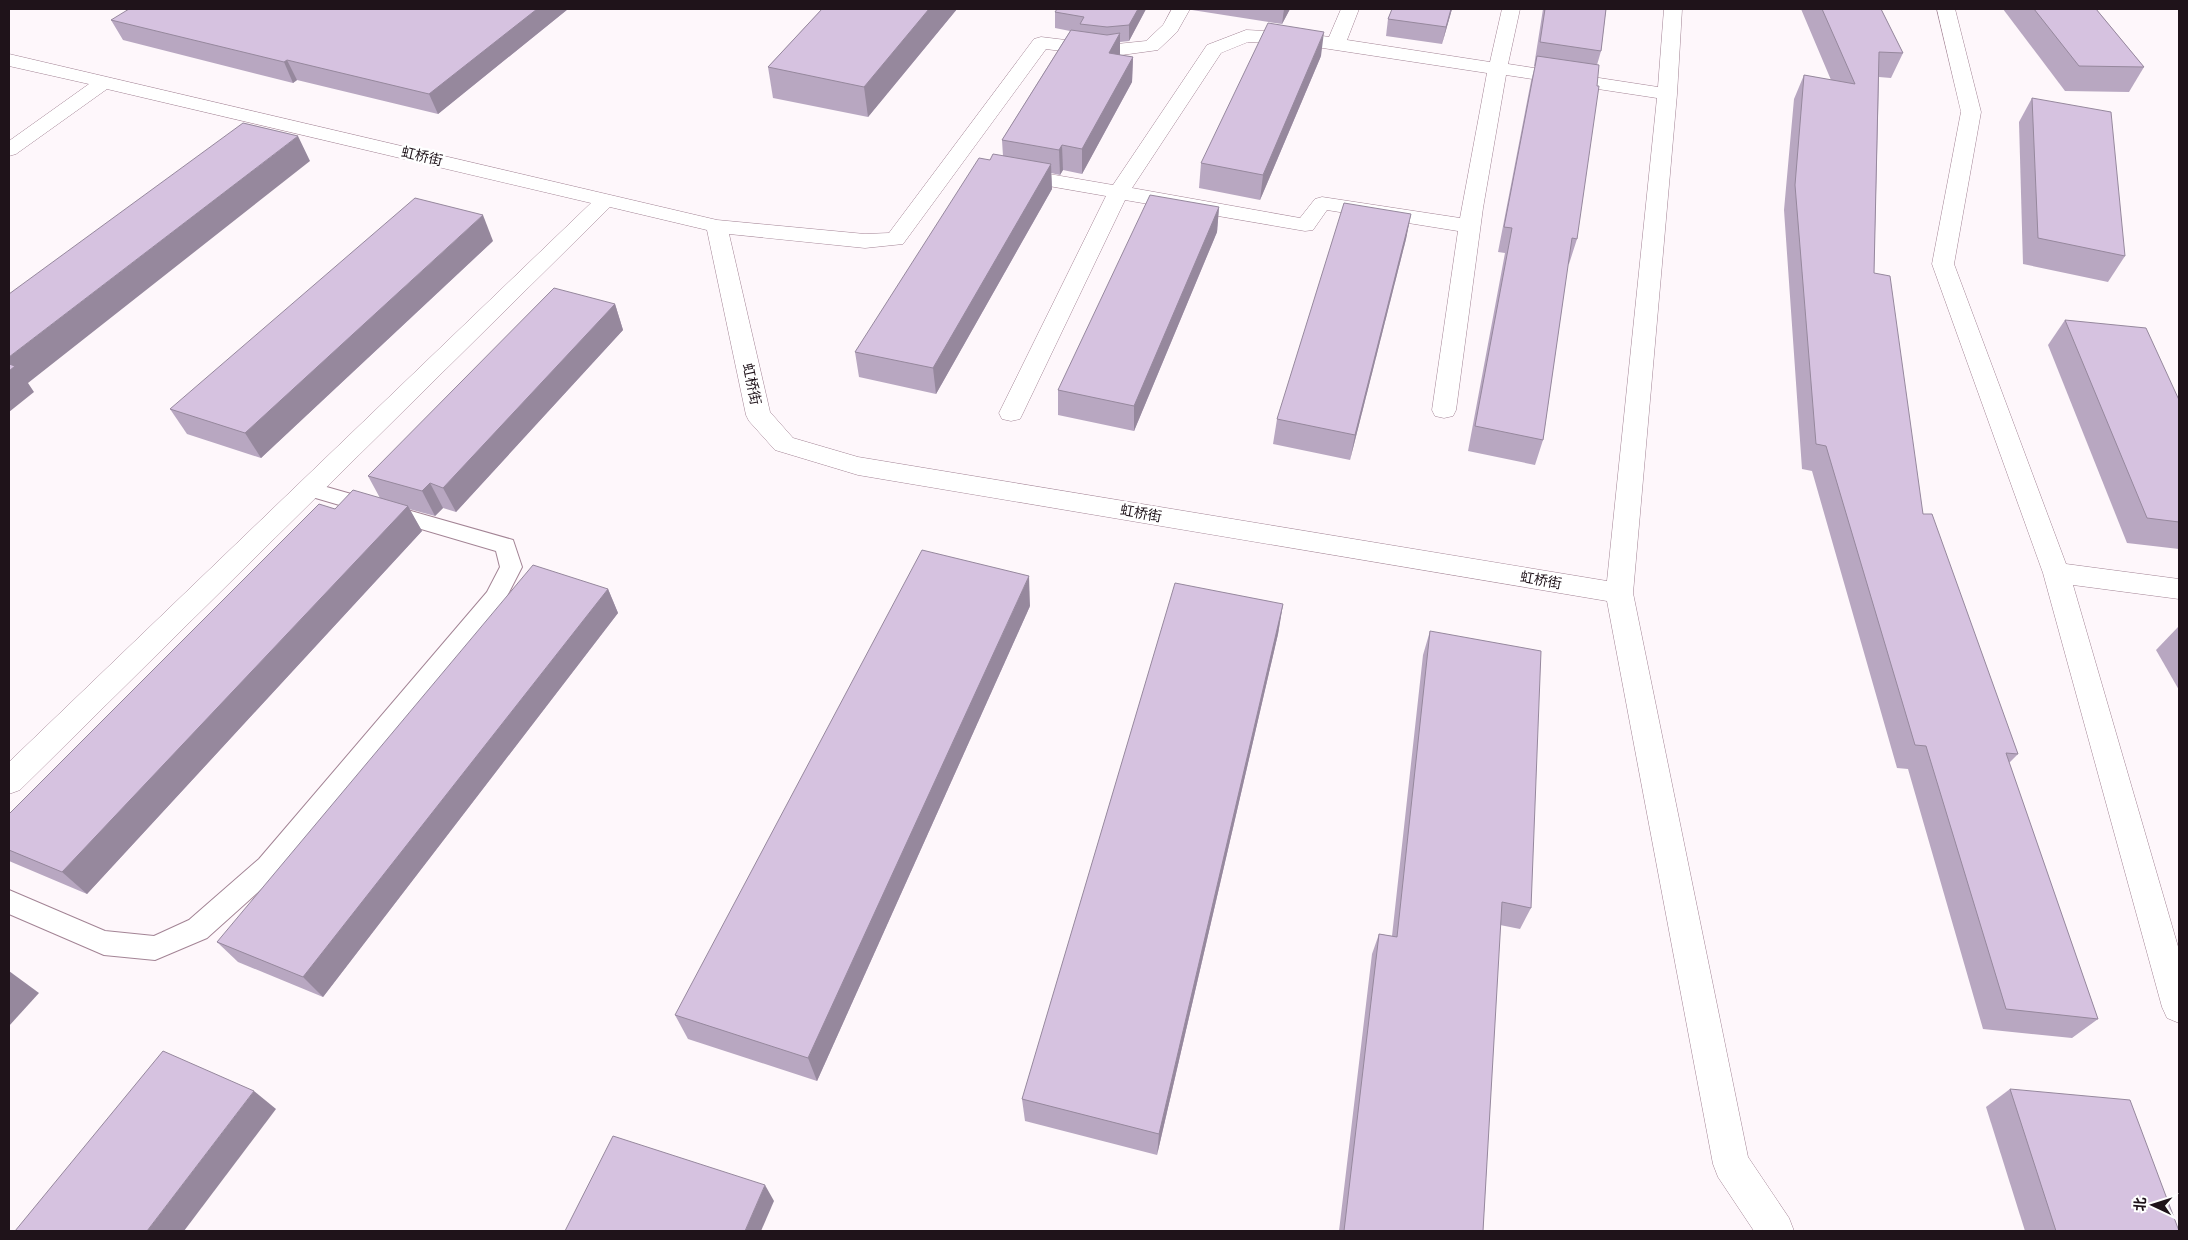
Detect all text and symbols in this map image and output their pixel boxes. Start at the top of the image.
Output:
street label: 虹桥街 [400,143,444,169]
street label: 虹桥街 [740,362,764,406]
street label: 虹桥街 [1119,501,1163,525]
street label: 虹桥街 [1519,568,1563,592]
north arrow [2128,1180,2178,1230]
text: 北 [2132,1197,2149,1212]

